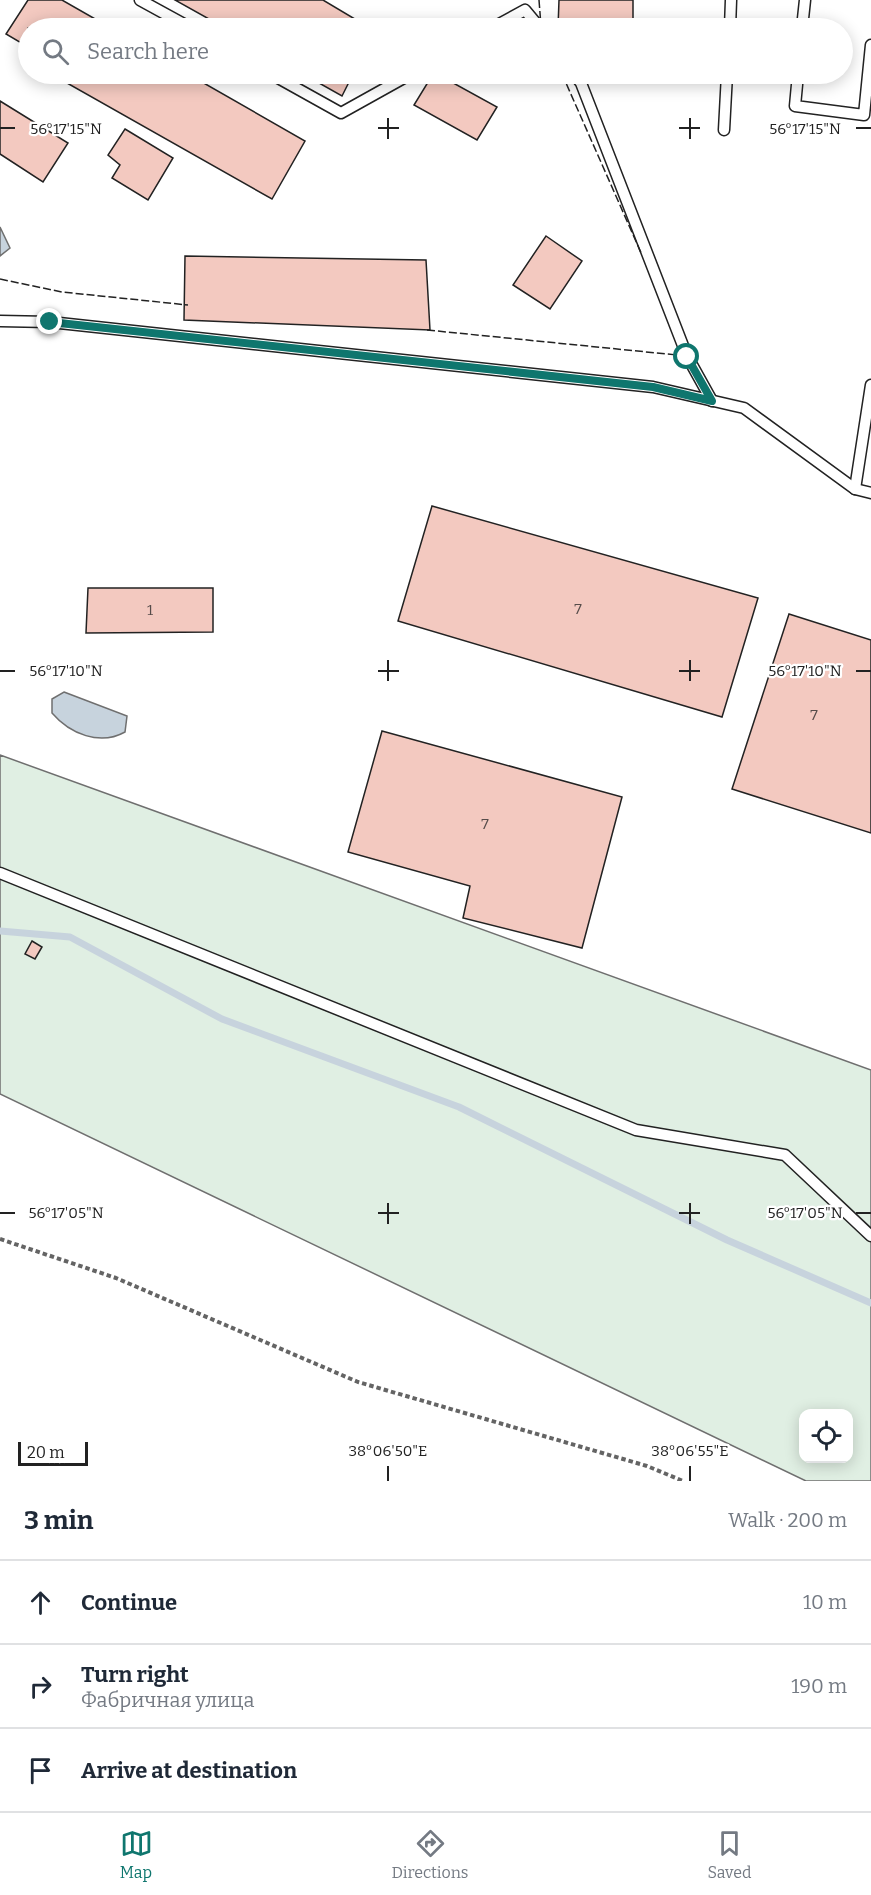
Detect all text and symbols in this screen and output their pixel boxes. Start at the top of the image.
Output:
search box [18,18,853,84]
icon: search [39,35,72,68]
text: Search here [87,38,209,65]
text: 56°17'15"N [30,120,102,138]
text: 56°17'15"N [769,120,841,138]
route end [36,308,62,334]
route start [673,343,699,369]
house number: 7 [574,600,582,618]
house number: 1 [147,601,153,619]
text: 56°17'10"N [29,662,103,680]
text: 56°17'10"N [768,662,842,680]
house number: 7 [810,706,818,724]
house number: 7 [481,815,489,833]
text: 56°17'05"N [28,1204,104,1222]
text: 56°17'05"N [767,1204,843,1222]
map controls [799,1409,853,1463]
button: locate [799,1409,853,1463]
scale bar [18,1439,88,1466]
text: 38°06'50"E [349,1442,427,1460]
text: 38°06'55"E [651,1442,729,1460]
text: 20 m [27,1443,64,1462]
text: 3 min [24,1505,93,1536]
text: Walk · 200 m [728,1508,847,1532]
icon: ahead [24,1586,57,1619]
text: Continue [81,1589,177,1616]
text: 10 m [803,1590,847,1614]
text: Turn right [81,1661,189,1688]
icon: right [24,1670,57,1703]
text: 190 m [791,1674,847,1698]
text: Фабричная улица [81,1688,254,1712]
icon: arrive [24,1754,57,1787]
text: Arrive at destination [81,1757,297,1784]
tab: Map [120,1827,153,1882]
tab: Directions [392,1827,469,1882]
tab: Saved [708,1827,751,1882]

